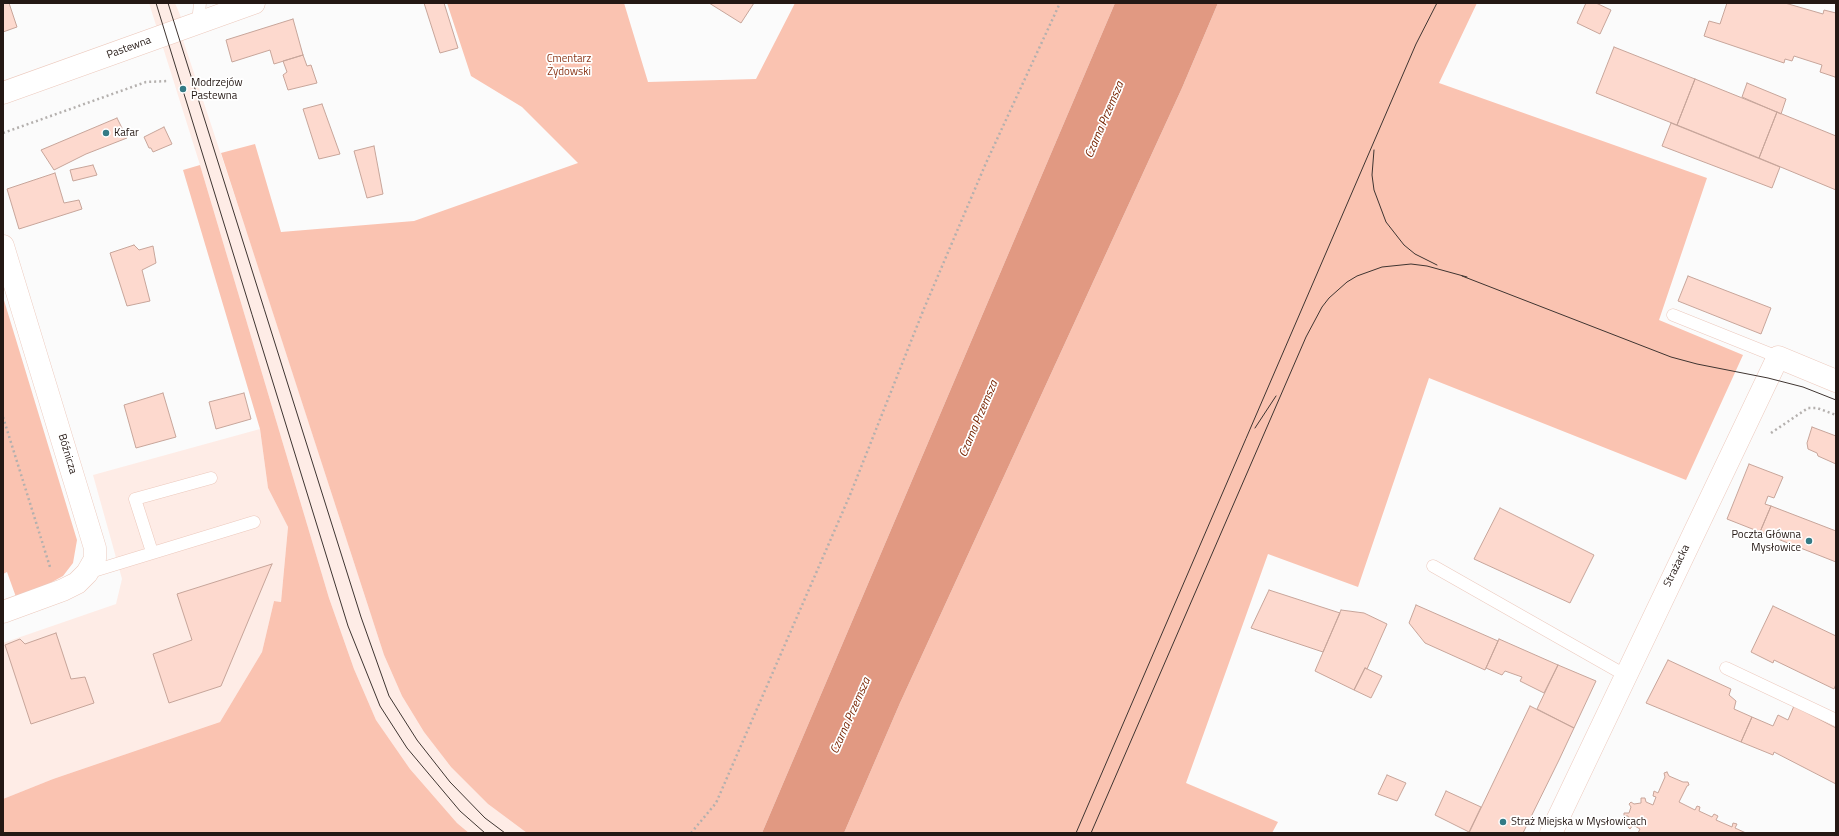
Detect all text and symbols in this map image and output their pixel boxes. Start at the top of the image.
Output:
street label: Pastewna [105,34,153,62]
park label: Cmentarz Żydowski [547,52,591,78]
place label: Modrzejów Pastewna [191,76,243,102]
water label: Czarna Przemsza [1082,80,1128,160]
marker: Modrzejów Pastewna [178,84,188,94]
place label: Kafar [114,126,139,140]
marker: Kafar [101,128,111,138]
water label: Czarna Przemsza [956,379,1002,459]
street label: Bóźnicza [55,432,79,476]
place label: Poczta Główna Mysłowice [1731,528,1801,554]
marker: Poczta Główna Mysłowice [1804,536,1814,546]
street label: Strażacka [1661,543,1693,589]
water label: Czarna Przemsza [828,676,874,756]
place label: Straż Miejska w Mysłowicach [1511,815,1647,829]
marker: Straż Miejska w Mysłowicach [1498,817,1508,827]

